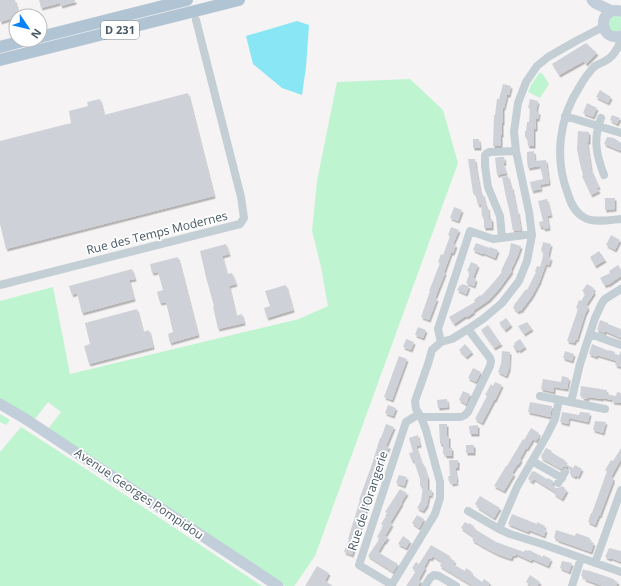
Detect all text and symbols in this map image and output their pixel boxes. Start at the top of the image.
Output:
north arrow [8,8,48,48]
road number: D 231 [101,21,139,39]
text: N [28,26,45,42]
street label: Rue des Temps Modernes [84,207,230,258]
street label: Avenue Georges Pompidou [71,444,207,543]
street label: Rue de l'Orangerie [343,449,392,553]

